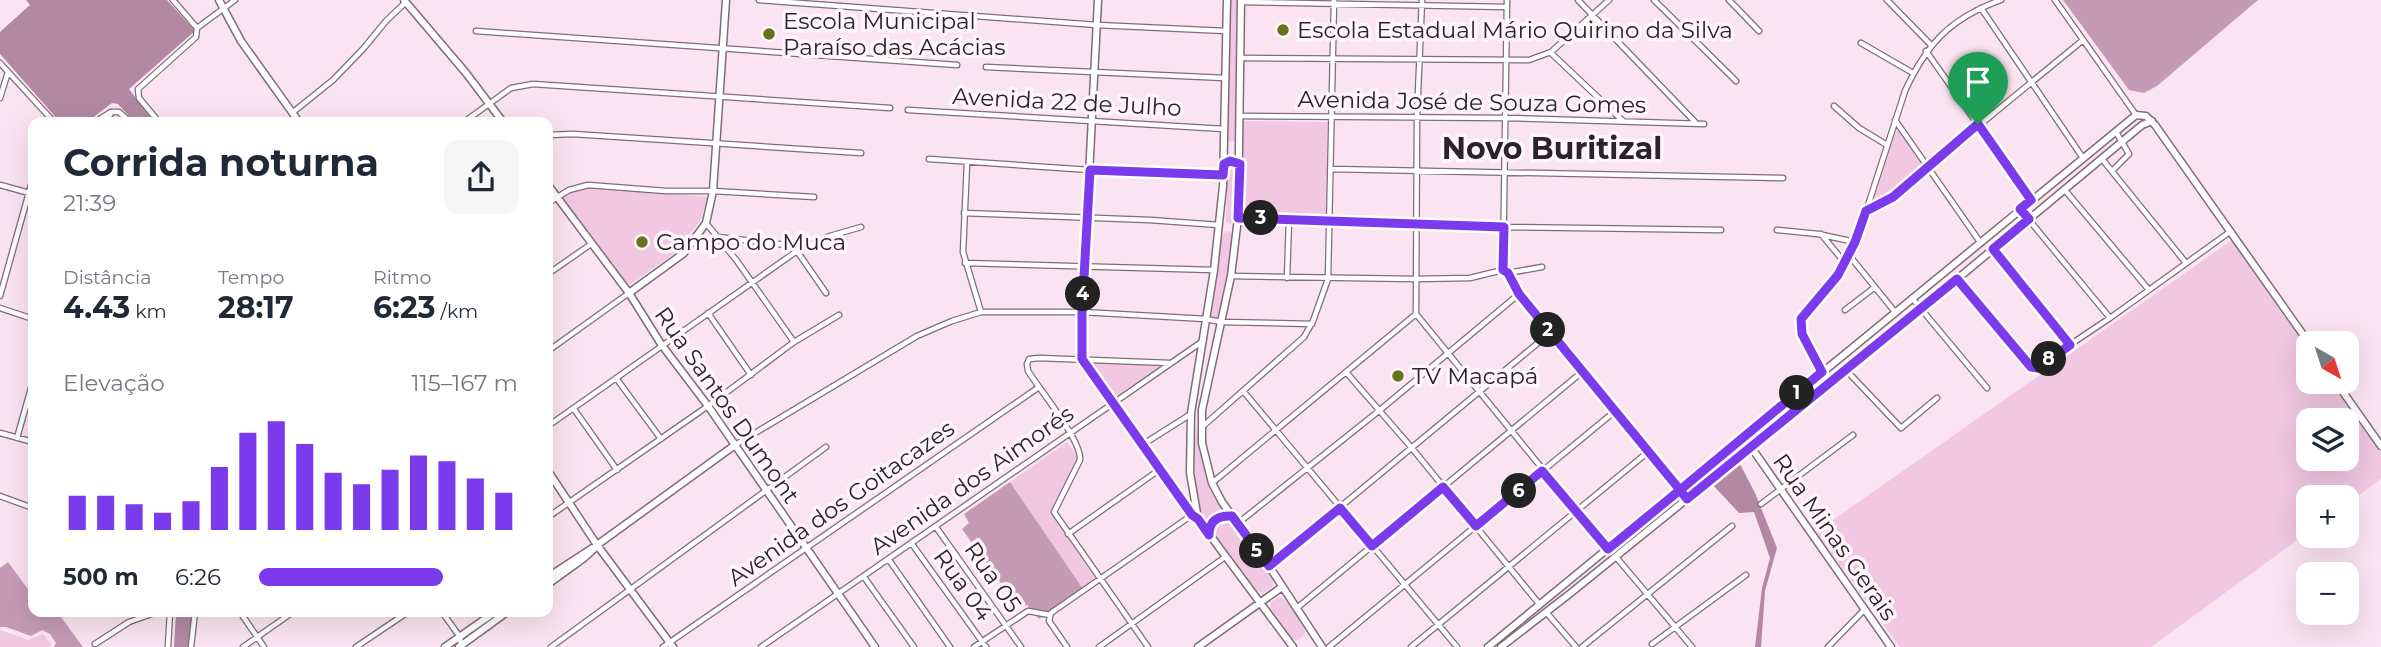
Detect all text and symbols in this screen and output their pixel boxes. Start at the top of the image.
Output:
place label: Escola Municipal Paraíso das Acácias [783,7,1006,61]
place label: Escola Estadual Mário Quirino da Silva [1297,16,1733,44]
marker: Escola Estadual Mário Quirino da Silva [1275,22,1291,38]
marker: Escola Municipal Paraíso das Acácias [761,26,777,42]
pin [1948,52,2008,124]
icon: arrive [1959,63,1997,101]
street label: Avenida 22 de Julho [952,82,1182,122]
street label: Avenida José de Souza Gomes [1298,85,1646,119]
district label: Novo Buritizal [1442,130,1662,167]
text: Corrida noturna [63,139,379,186]
button: share [444,140,518,214]
text: 21:39 [63,189,116,217]
pin: 3 [1244,200,1278,235]
text: 3 [1255,206,1266,229]
place label: Campo do Muca [656,228,846,256]
marker: Campo do Muca [634,234,650,250]
text: Distância [63,266,151,289]
text: Tempo [218,266,284,289]
text: Ritmo [373,266,431,289]
pin: 4 [1066,276,1100,312]
text: 4 [1076,282,1089,305]
text: 4.43 [63,289,130,326]
text: 28:17 [218,289,294,326]
text: 6:23 [373,289,435,326]
text: km [130,300,167,323]
text: /km [435,300,478,323]
street label: Rua Santos Dumont [649,301,805,509]
pin: 2 [1530,312,1566,348]
text: 2 [1542,318,1553,341]
north arrow [2296,331,2359,394]
map controls [2296,331,2359,625]
pin: 8 [2032,342,2066,376]
text: 8 [2042,347,2055,370]
place label: TV Macapá [1412,362,1538,390]
marker: TV Macapá [1390,368,1406,384]
text: Elevação [63,369,165,397]
text: 115–167 m [411,369,518,397]
pin: 1 [1780,376,1814,410]
text: 1 [1793,381,1800,404]
street label: Avenida dos Aimorés [865,399,1079,561]
button: layers [2296,408,2359,471]
street label: Avenida dos Goitacazes [722,414,960,592]
street label: Rua Minas Gerais [1767,448,1903,626]
pin: 6 [1502,474,1536,508]
text: 6 [1512,479,1525,502]
button: + [2296,485,2359,548]
pin: 5 [1240,534,1274,568]
street label: Rua 05 [959,536,1027,618]
text: 5 [1251,539,1262,562]
street label: Rua 04 [928,544,998,626]
button: − [2296,562,2359,625]
text: 500 m [63,563,139,591]
text: 6:26 [175,563,221,591]

